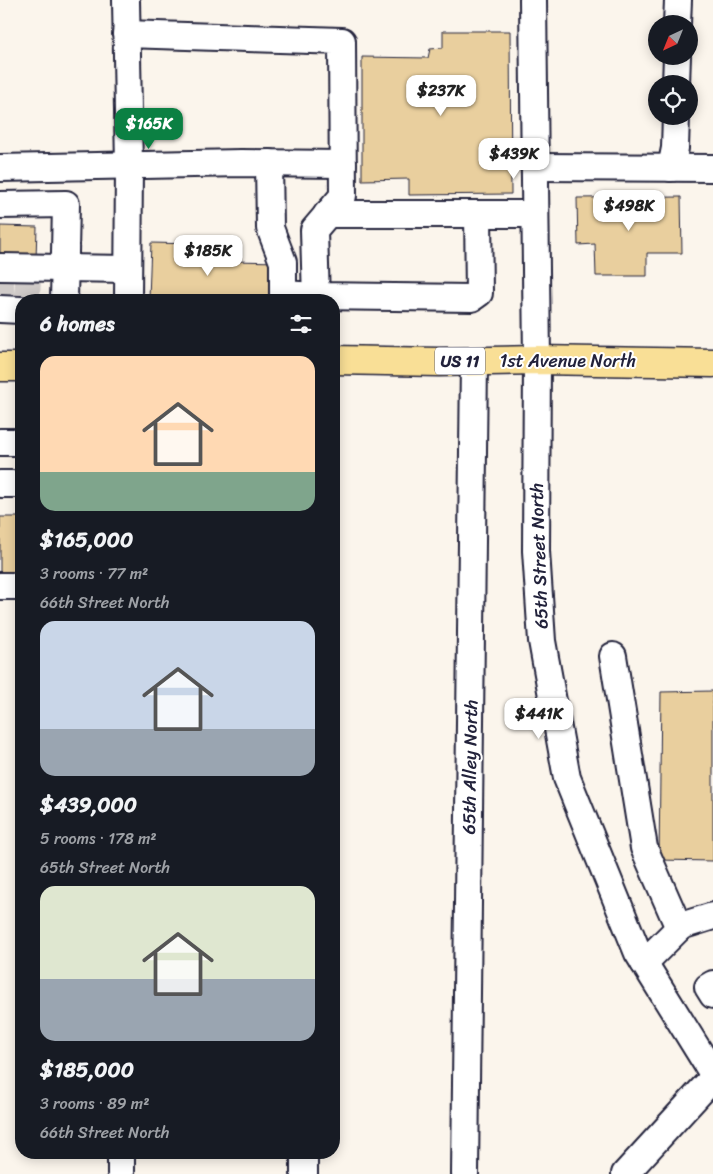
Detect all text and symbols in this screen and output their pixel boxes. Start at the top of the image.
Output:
north arrow [648,15,698,65]
map controls [648,15,698,125]
pin: $237K [406,74,476,117]
button: locate [648,75,698,125]
text: $237K [417,76,465,105]
pin: $165K [114,108,184,150]
text: $165K [126,109,172,138]
pin: $439K [479,138,549,180]
text: $439K [489,139,539,168]
pin: $498K [594,190,664,232]
text: $498K [604,191,654,220]
pin: $185K [173,234,243,277]
text: $185K [185,236,231,265]
text: 6 homes [40,305,115,343]
icon: filters [287,310,315,338]
street label: 1st Avenue North [500,345,636,377]
road number: US 11 [435,348,485,374]
icon: home [133,389,223,479]
street label: 65th Street North [520,482,558,630]
text: $165,000 [40,521,133,559]
text: 3 rooms · 77 m² [40,559,148,588]
text: 66th Street North [40,588,169,617]
icon: home [133,654,223,744]
pin: $441K [504,698,574,740]
street label: 65th Alley North [453,699,487,835]
text: $441K [515,699,563,728]
text: $439,000 [40,786,137,824]
text: 5 rooms · 178 m² [40,824,157,853]
text: 65th Street North [40,853,170,882]
icon: home [133,919,223,1009]
text: $185,000 [40,1051,134,1089]
text: 3 rooms · 89 m² [40,1089,149,1118]
text: 66th Street North [40,1118,169,1147]

